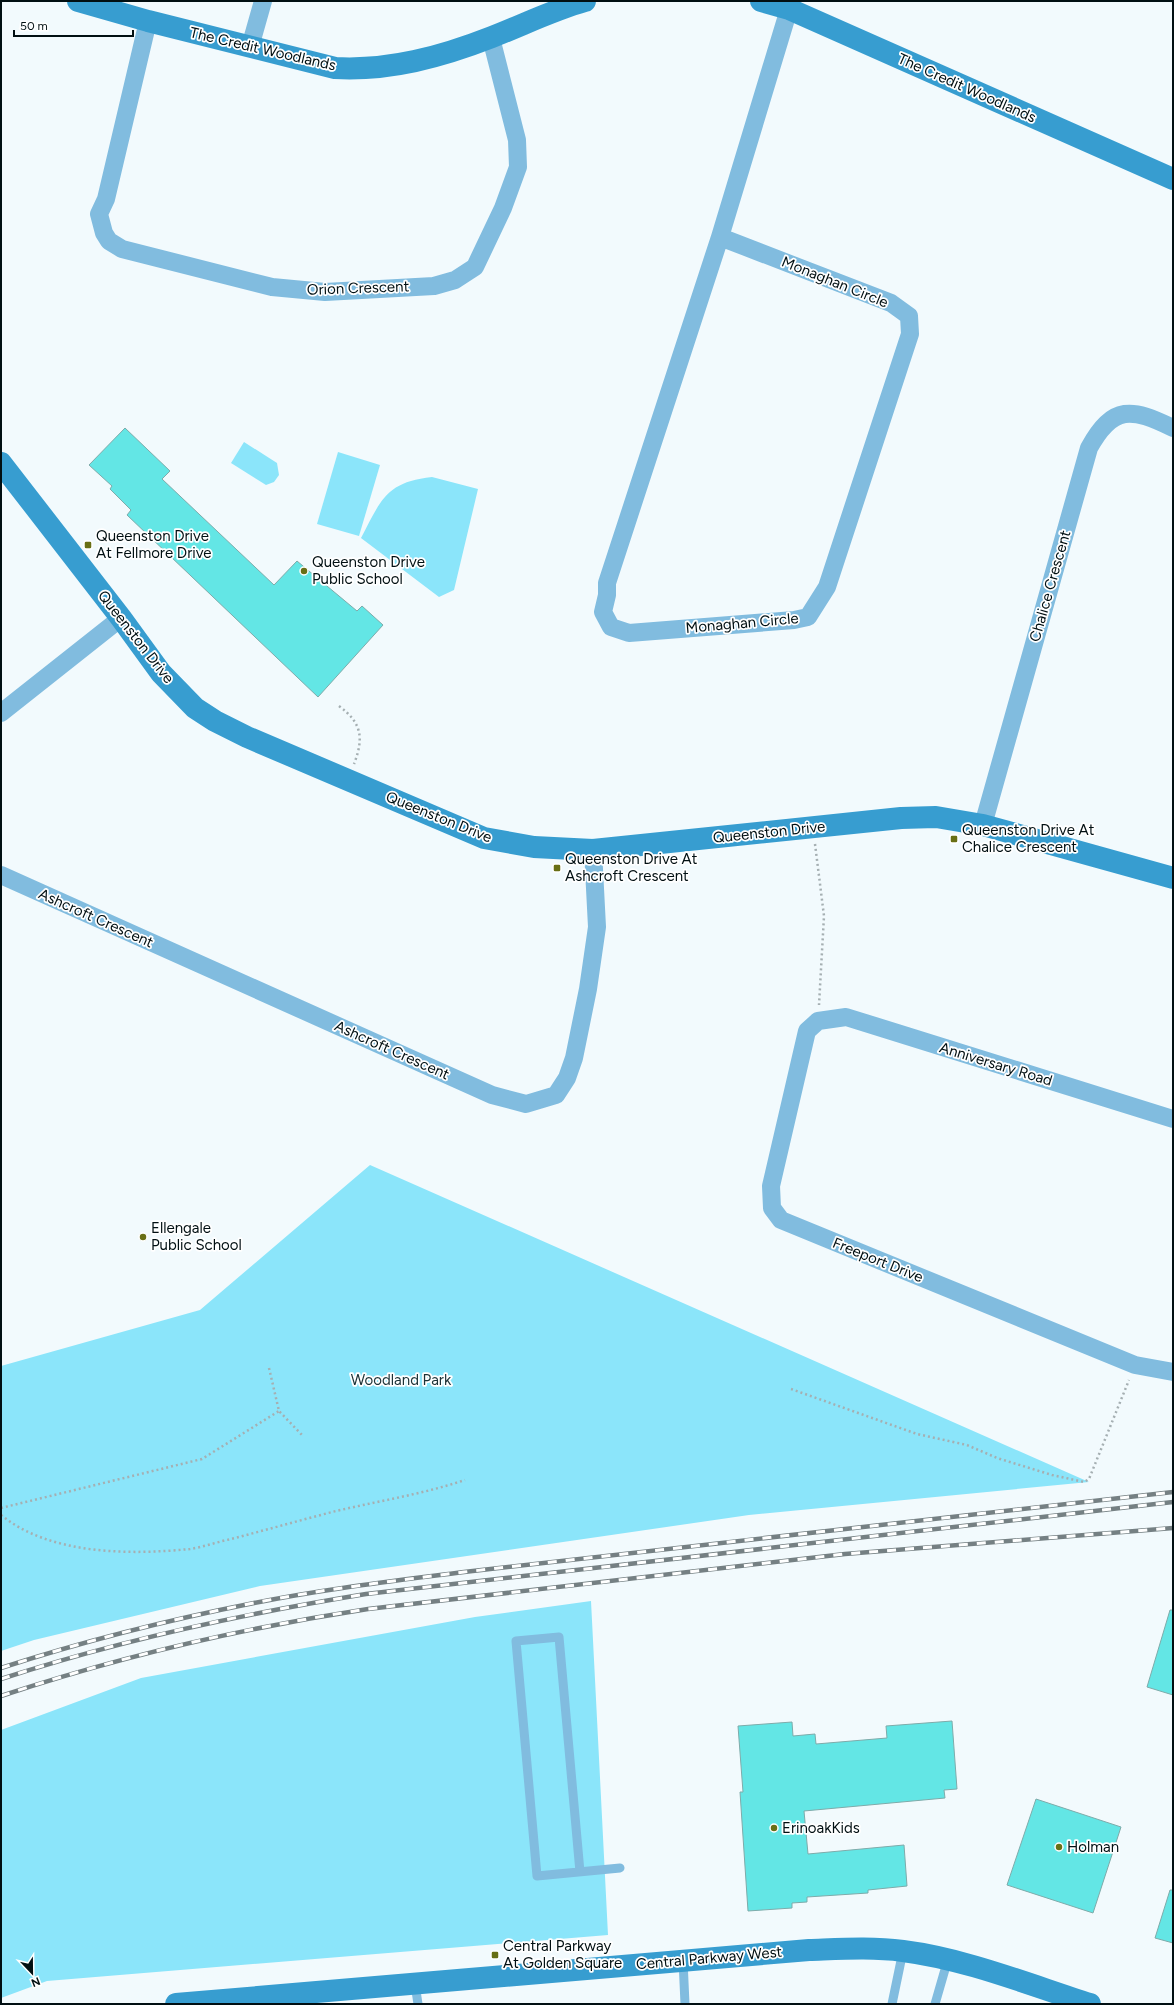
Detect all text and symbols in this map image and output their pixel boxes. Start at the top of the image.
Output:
scale bar [14,12,133,38]
text: 50 m [20,19,48,33]
street label: The Credit Woodlands [188,23,338,75]
street label: The Credit Woodlands [895,49,1039,127]
street label: Monaghan Circle [779,252,891,312]
street label: Orion Crescent [307,277,410,299]
place label: Queenston Drive At Fellmore Drive [96,527,212,562]
street label: Chalice Crescent [1025,528,1075,644]
marker: Queenston Drive At Fellmore Drive [83,540,93,550]
place label: Queenston Drive Public School [312,553,425,588]
marker: Queenston Drive Public School [299,566,309,576]
street label: Queenston Drive [94,587,178,687]
street label: Monaghan Circle [685,609,799,637]
street label: Queenston Drive [383,788,495,846]
street label: Queenston Drive [712,817,826,847]
place label: Queenston Drive At Chalice Crescent [962,821,1095,856]
marker: Queenston Drive At Chalice Crescent [949,834,959,844]
place label: Queenston Drive At Ashcroft Crescent [565,850,698,885]
marker: Queenston Drive At Ashcroft Crescent [552,863,562,873]
street label: Ashcroft Crescent [36,885,156,952]
street label: Ashcroft Crescent [332,1017,452,1084]
street label: Anniversary Road [937,1038,1055,1090]
place label: Ellengale Public School [151,1219,242,1254]
marker: Ellengale Public School [138,1232,148,1242]
street label: Freeport Drive [830,1234,926,1286]
park label: Woodland Park [351,1371,452,1389]
place label: ErinoakKids [782,1819,860,1837]
marker: ErinoakKids [769,1823,779,1833]
place label: Holman [1067,1838,1119,1856]
marker: Holman [1054,1842,1064,1852]
place label: Central Parkway At Golden Square [503,1937,622,1972]
street label: Central Parkway West [635,1943,783,1973]
marker: Central Parkway At Golden Square [490,1950,500,1960]
north arrow [12,1953,52,1993]
text: N [29,1974,42,1989]

